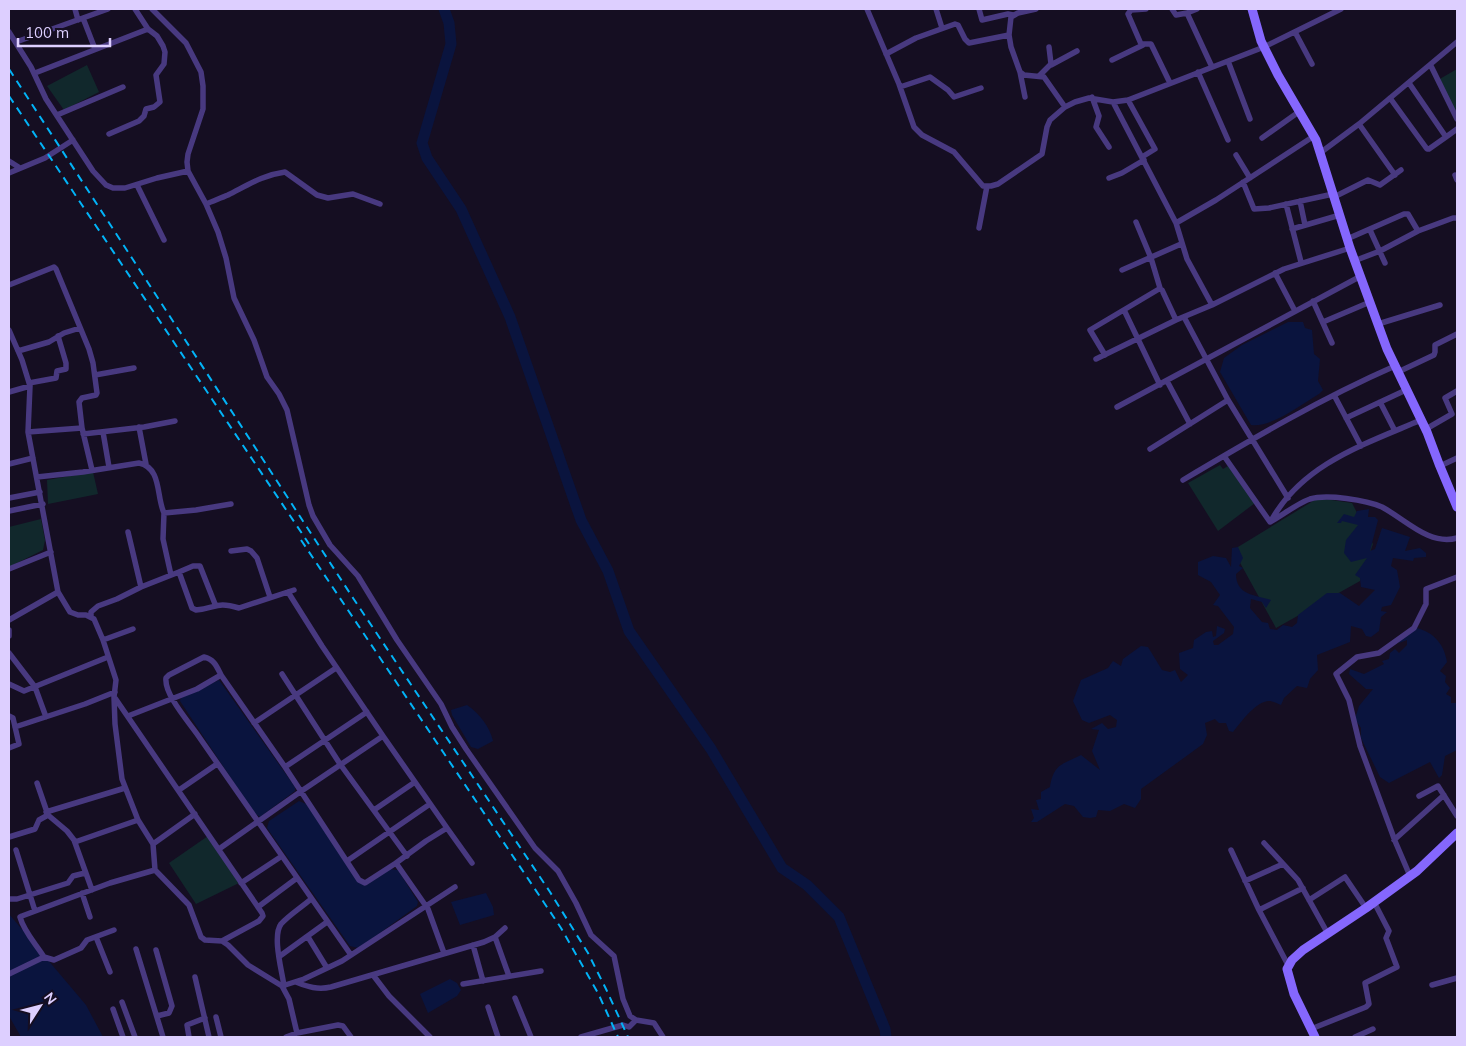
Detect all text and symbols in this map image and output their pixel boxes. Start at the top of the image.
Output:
scale bar [18,15,110,47]
text: 100 m [25,23,69,42]
north arrow [15,981,65,1031]
text: N [40,989,61,1008]

